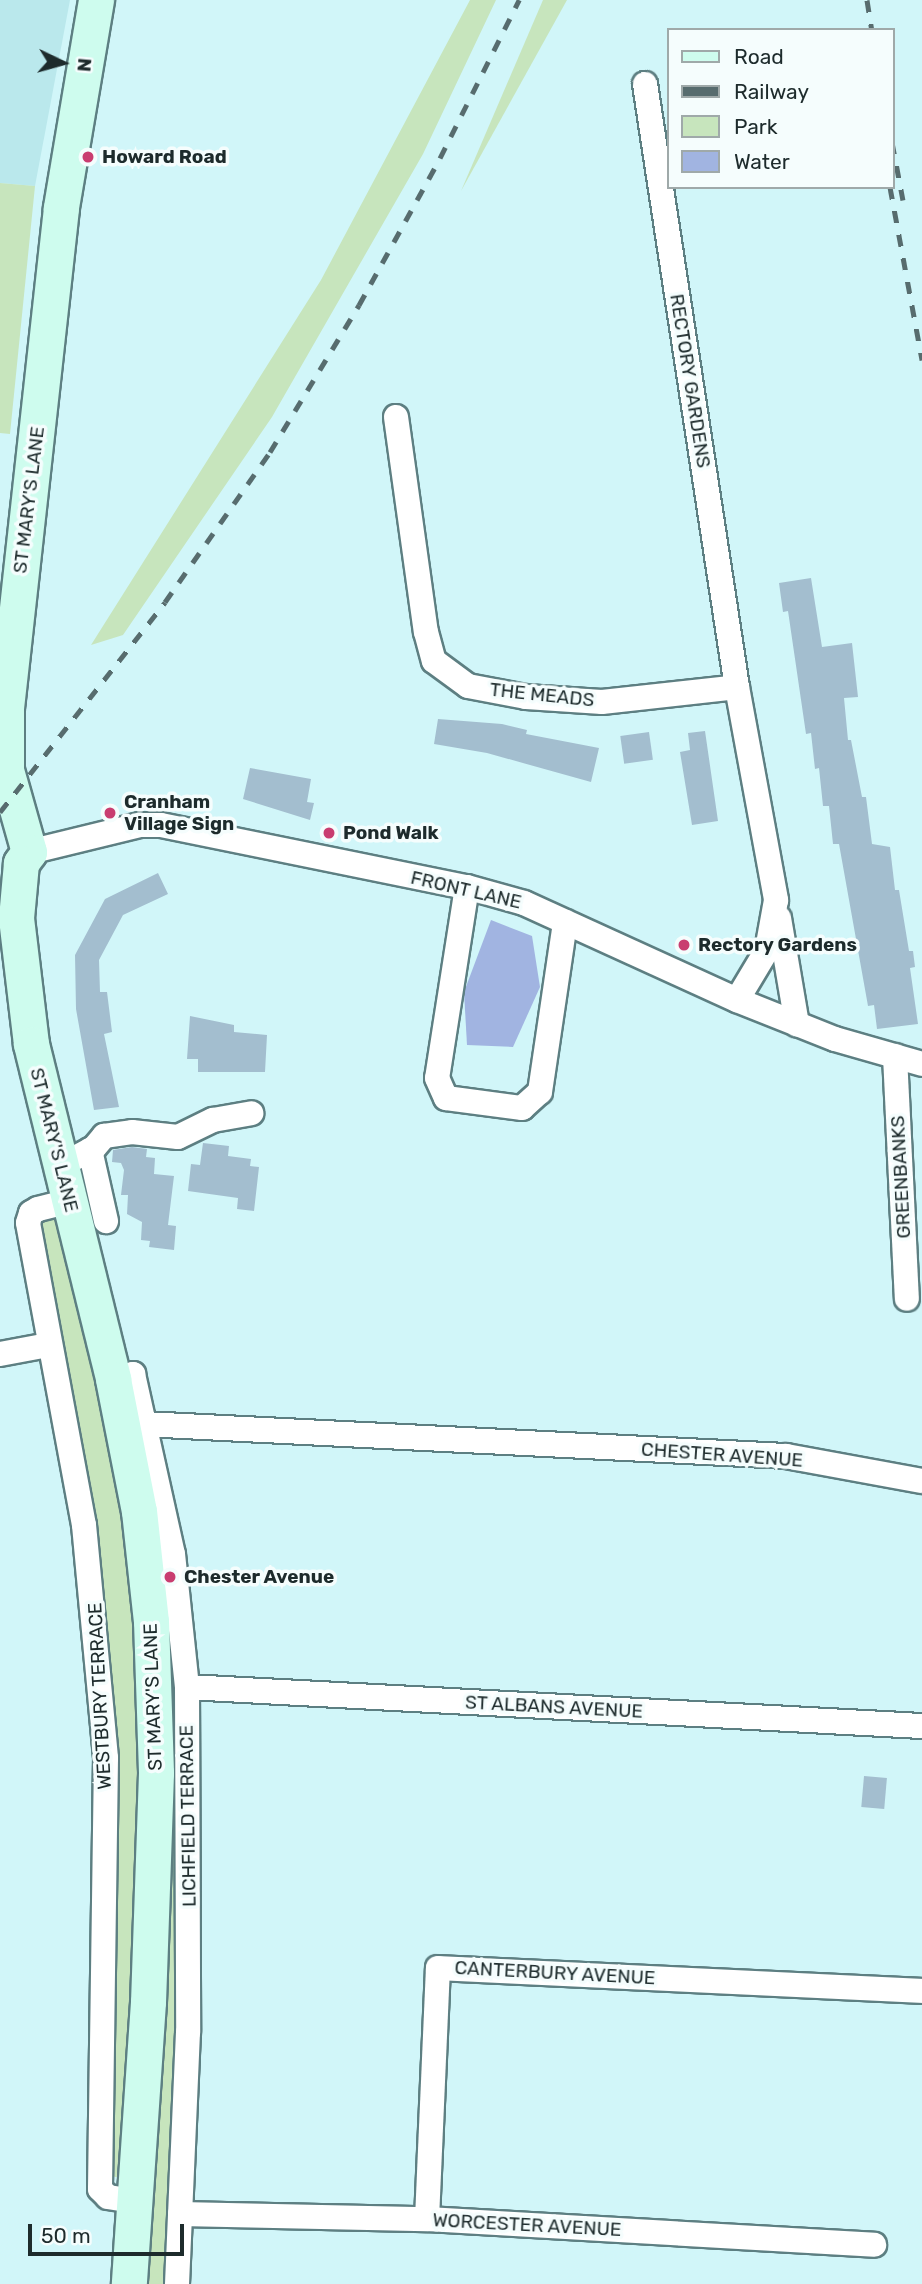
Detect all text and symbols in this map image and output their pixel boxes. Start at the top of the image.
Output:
north arrow [28,28,98,98]
legend [666,28,894,189]
text: Road [734,44,784,69]
text: N [72,57,96,73]
text: Railway [734,79,809,104]
text: Park [734,114,778,139]
place label: Howard Road [102,146,227,168]
marker: Howard Road [80,149,96,165]
text: Water [734,149,790,174]
street label: RECTORY GARDENS [665,292,715,470]
street label: ST MARY'S LANE [9,425,49,575]
street label: THE MEADS [489,678,595,712]
place label: Cranham Village Sign [124,791,234,835]
marker: Cranham Village Sign [102,805,118,821]
place label: Pond Walk [343,822,439,844]
marker: Pond Walk [321,825,337,841]
street label: FRONT LANE [408,866,524,914]
place label: Rectory Gardens [698,934,857,956]
marker: Rectory Gardens [676,937,692,953]
street label: ST MARY'S LANE [25,1065,83,1215]
street label: GREENBANKS [886,1115,916,1239]
street label: CHESTER AVENUE [640,1438,804,1472]
place label: Chester Avenue [184,1566,335,1588]
marker: Chester Avenue [162,1569,178,1585]
street label: WESTBURY TERRACE [84,1601,116,1791]
street label: ST MARY'S LANE [139,1623,167,1771]
street label: ST ALBANS AVENUE [464,1691,644,1723]
street label: LICHFIELD TERRACE [175,1725,201,1907]
street label: CANTERBURY AVENUE [453,1956,657,1990]
street label: WORCESTER AVENUE [432,2209,622,2241]
scale bar [32,2210,187,2254]
text: 50 m [41,2223,91,2248]

